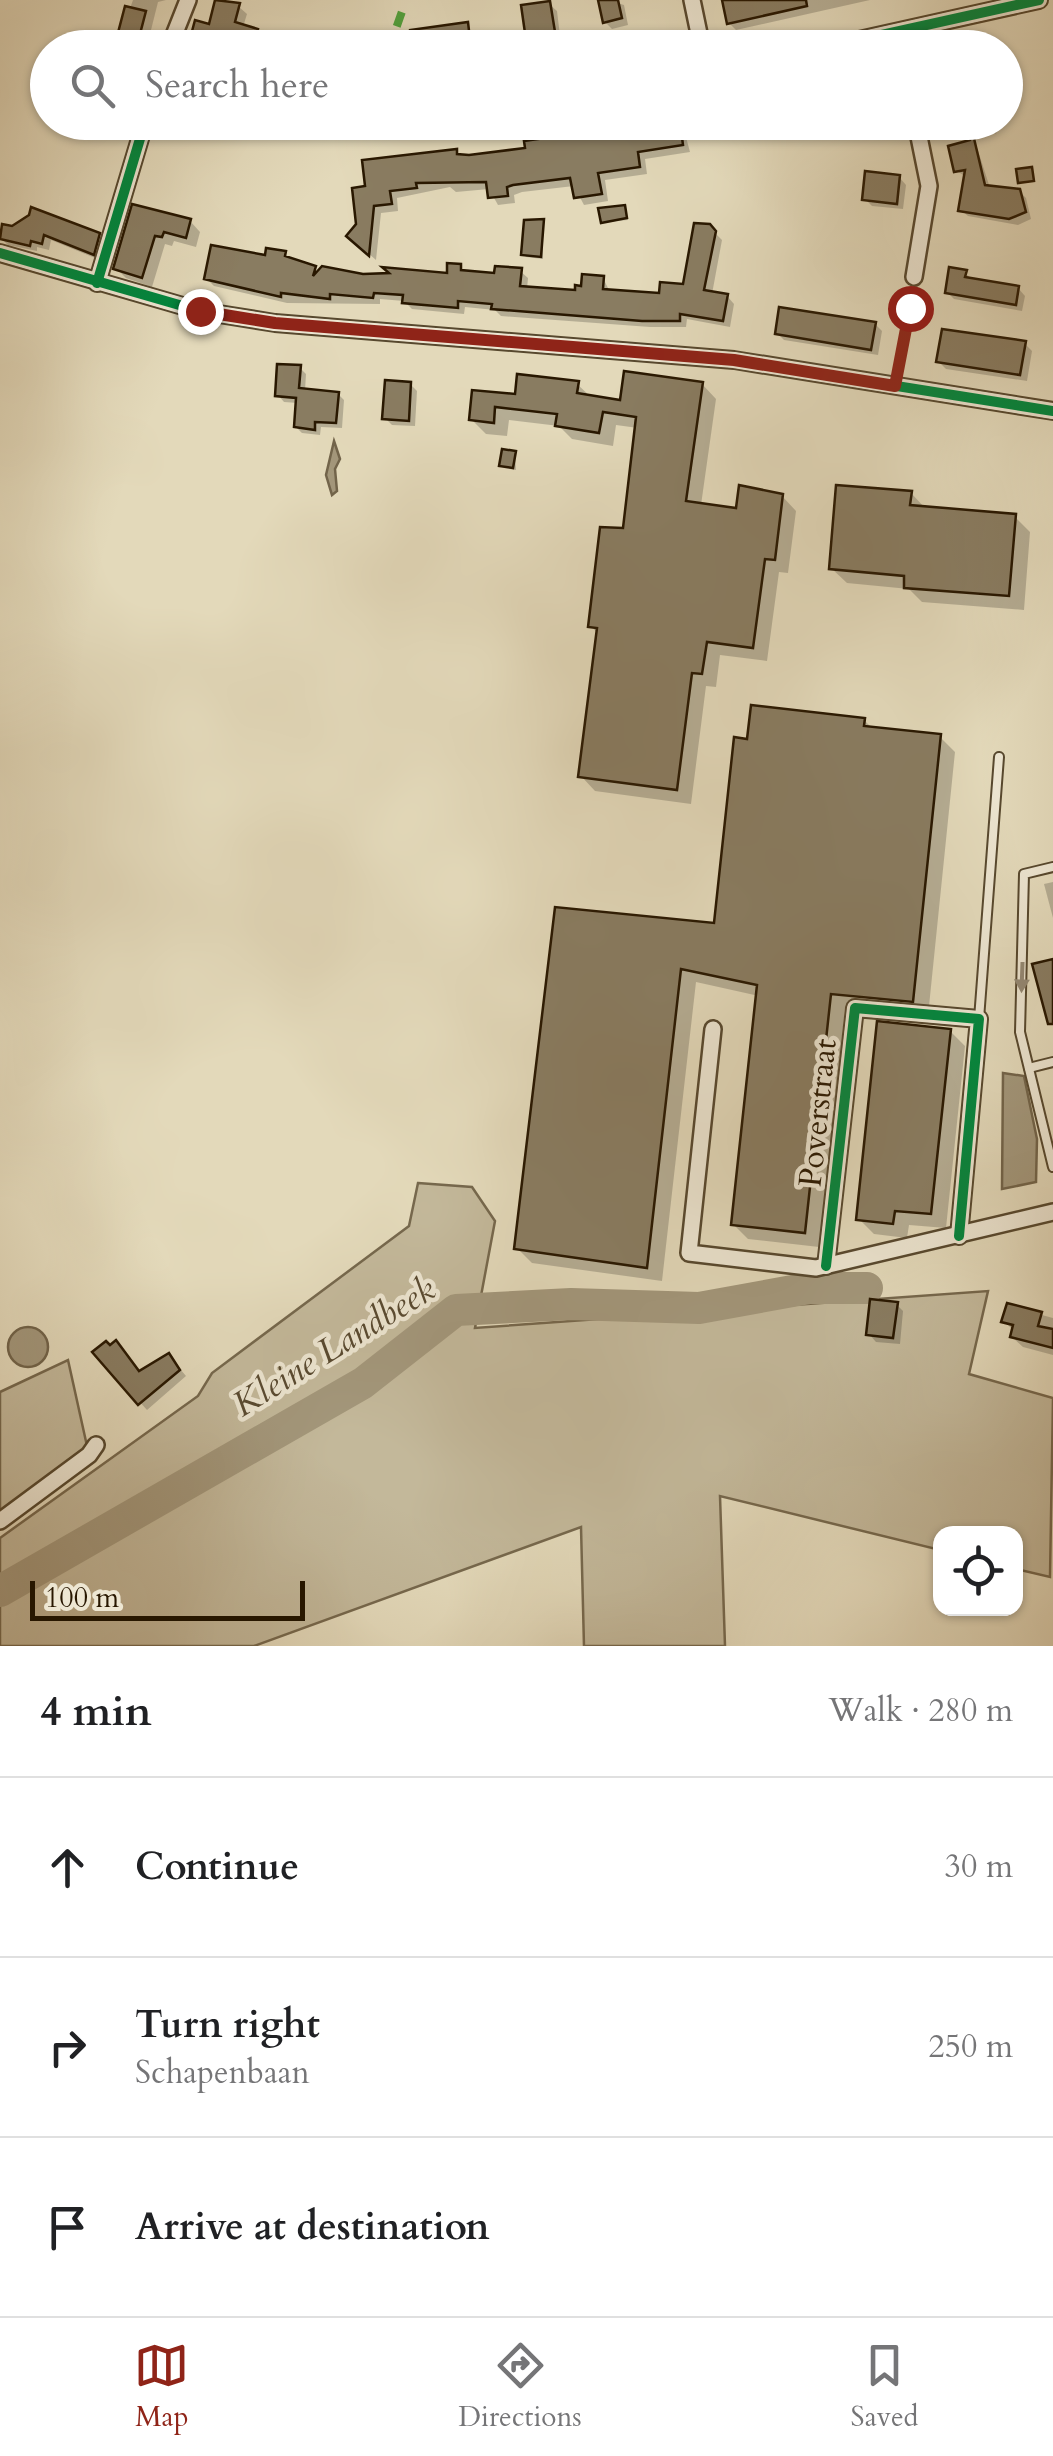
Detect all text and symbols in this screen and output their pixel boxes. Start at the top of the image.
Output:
search box [30,30,1023,140]
icon: search [65,58,120,113]
text: Search here [145,59,329,111]
route start [888,286,934,332]
route end [178,289,224,335]
one-way arrow [1013,961,1029,993]
street label: Poverstraat [788,1037,848,1189]
water label: Kleine Landbeek [224,1265,445,1428]
map controls [933,1526,1023,1616]
button: locate [933,1526,1023,1616]
scale bar [30,1576,305,1620]
text: 100 m [45,1579,119,1617]
text: 4 min [40,1683,152,1740]
text: Walk · 280 m [828,1689,1013,1733]
icon: ahead [40,1840,95,1895]
text: Continue [135,1841,299,1893]
text: 30 m [945,1845,1013,1889]
text: Turn right [135,1999,320,2051]
icon: right [40,2020,95,2075]
text: 250 m [928,2025,1013,2069]
text: Schapenbaan [135,2051,310,2095]
icon: arrive [40,2200,95,2255]
text: Arrive at destination [135,2201,490,2253]
tab: Map [134,2338,189,2436]
tab: Directions [458,2338,582,2436]
tab: Saved [851,2338,919,2436]

